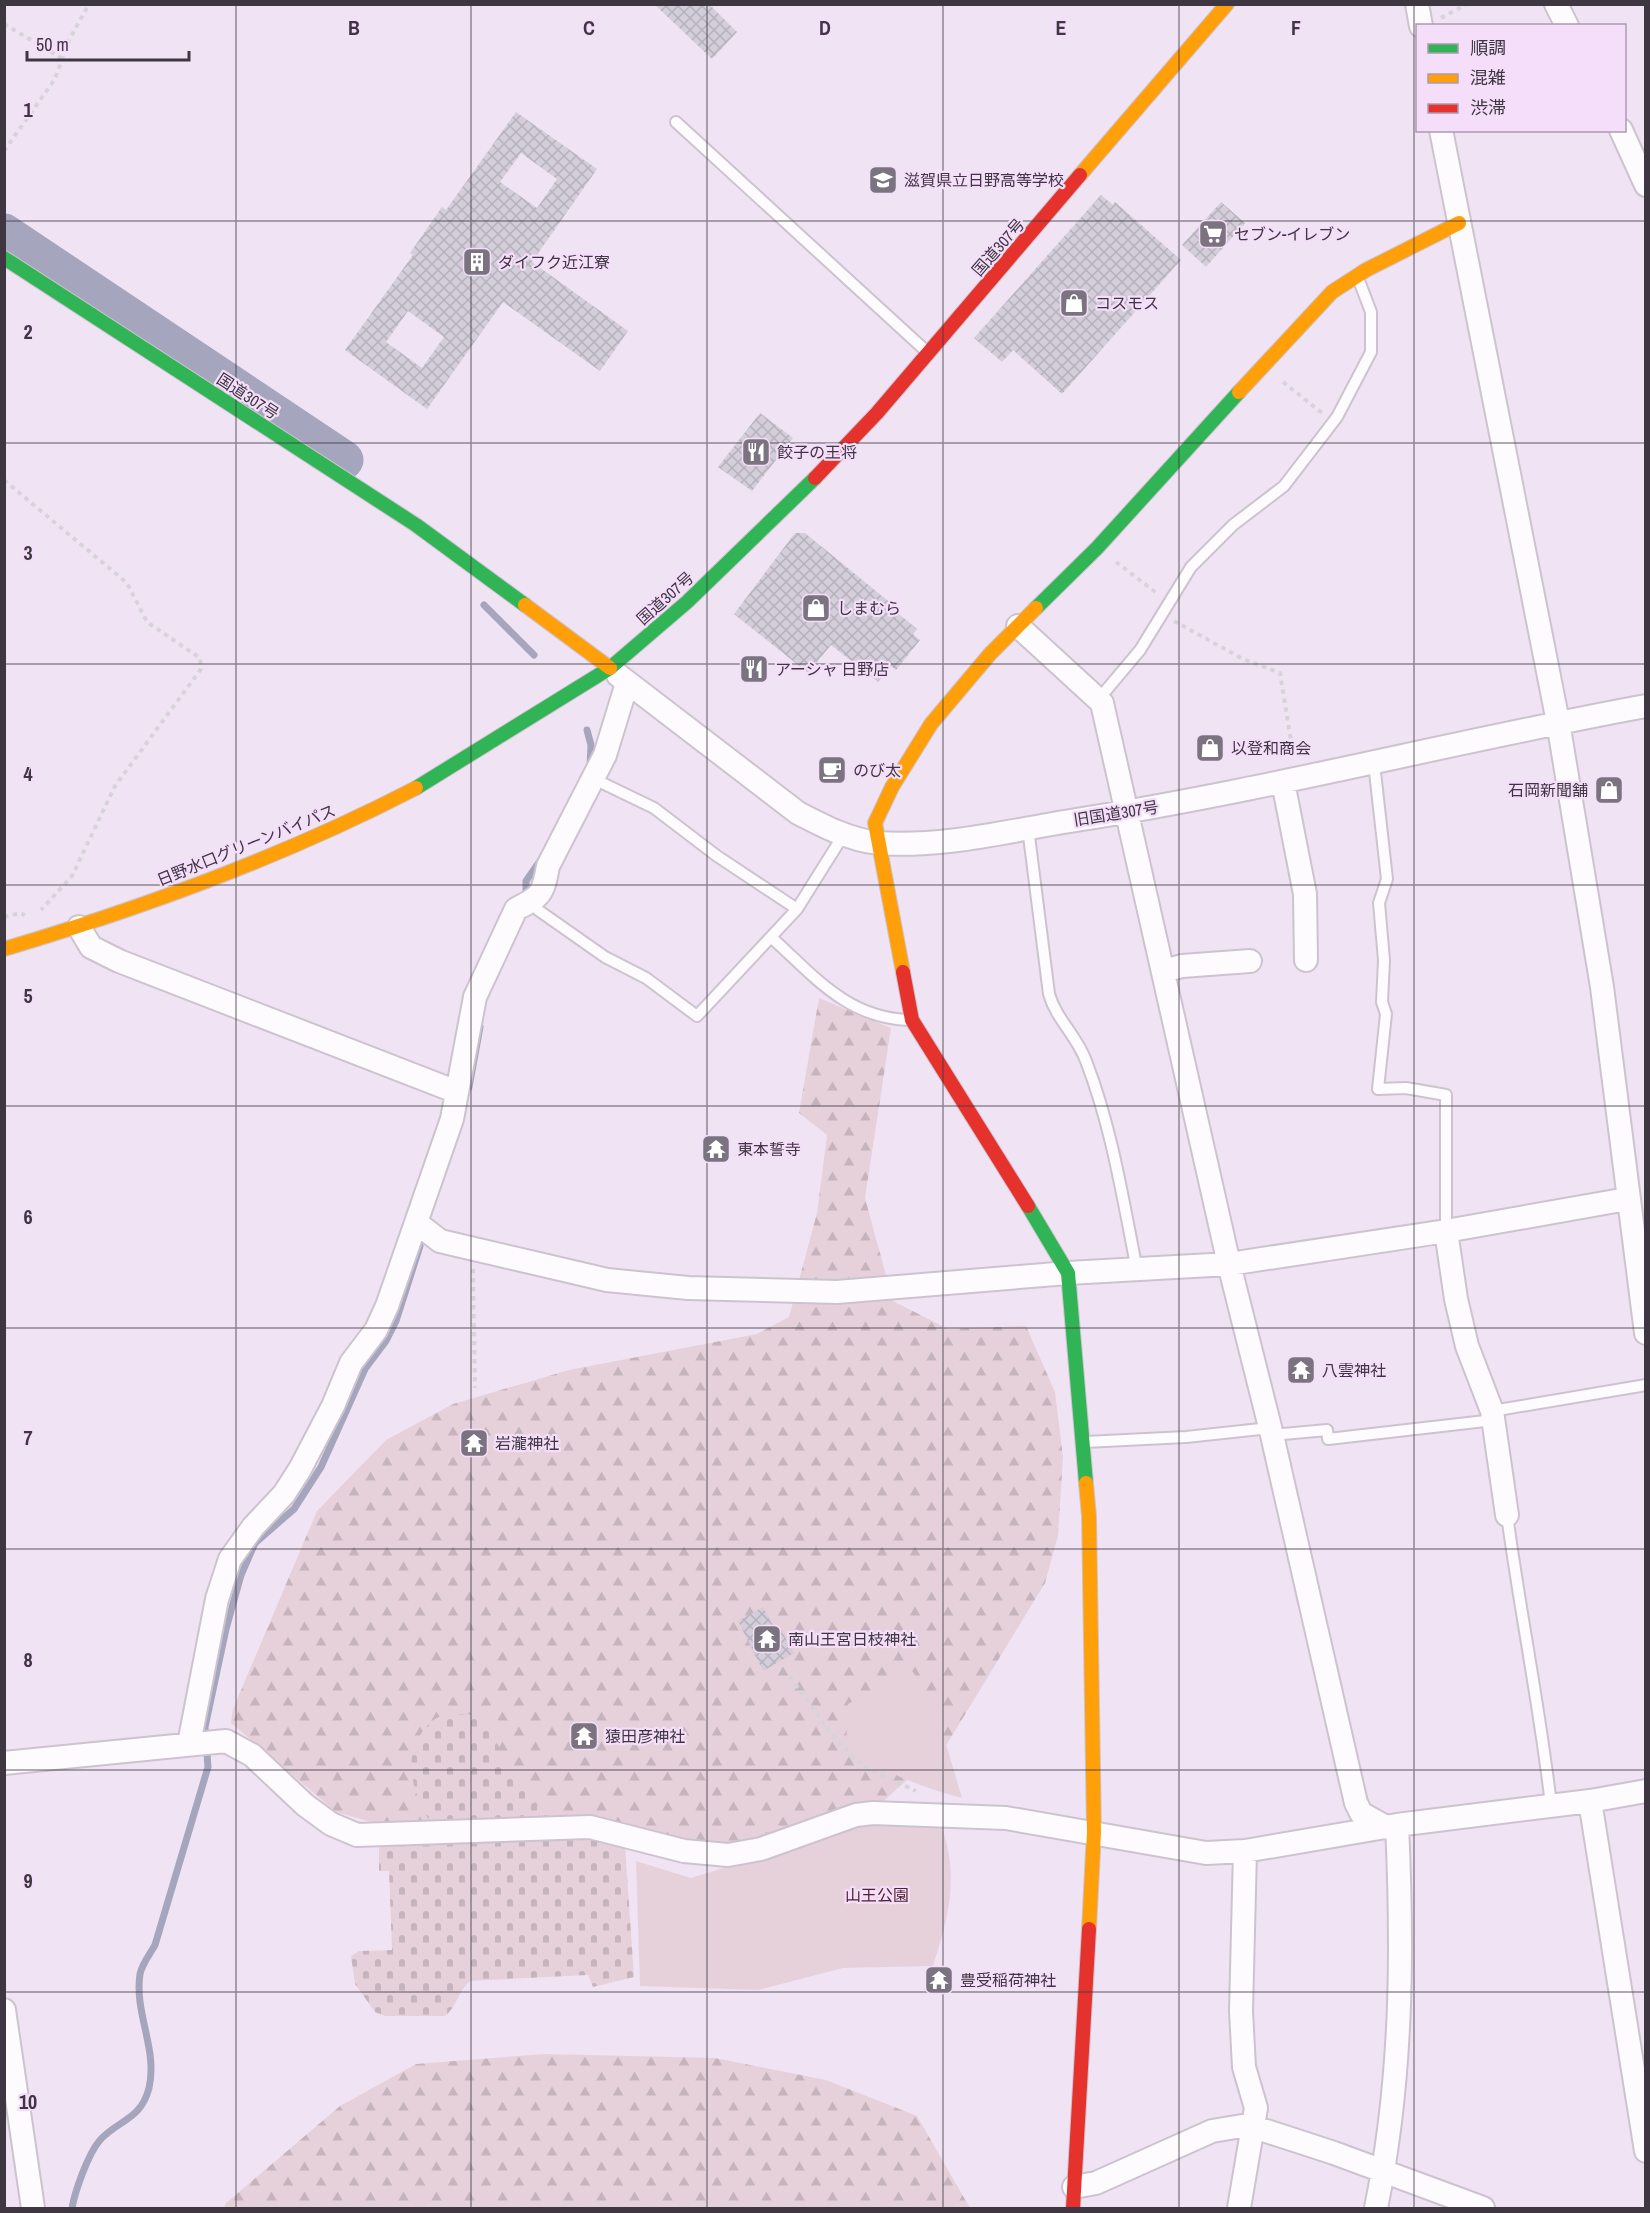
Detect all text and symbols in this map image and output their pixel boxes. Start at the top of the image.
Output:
text: B [348,14,360,41]
text: C [583,14,595,41]
text: D [819,14,831,41]
text: E [1056,14,1067,41]
text: F [1291,14,1301,41]
scale bar [27,24,189,62]
legend [1416,24,1626,132]
text: 50 m [36,32,69,57]
text: 順調 [1470,35,1506,60]
text: 混雑 [1470,65,1506,90]
text: 渋滞 [1470,95,1506,120]
text: 1 [23,96,33,123]
school or university icon: 滋賀県立日野高等学校 [867,164,899,196]
place label: 滋賀県立日野高等学校 [904,169,1064,191]
street label: 国道307号 [967,213,1029,281]
supermarket icon: セブン-イレブン [1197,218,1229,250]
place label: セブン-イレブン [1234,223,1350,245]
building icon: ダイフク近江寮 [461,246,493,278]
place label: ダイフク近江寮 [498,251,610,273]
shop icon: コスモス [1058,287,1090,319]
place label: コスモス [1095,292,1159,314]
text: 2 [23,318,33,345]
street label: 国道307号 [213,368,283,424]
restaurant icon: 餃子の王将 [740,436,772,468]
place label: 餃子の王将 [777,441,857,463]
text: 3 [23,539,33,566]
street label: 国道307号 [632,566,698,630]
shop icon: しまむら [800,592,832,624]
place label: しまむら [837,597,901,619]
restaurant icon: アーシャ 日野店 [738,653,770,685]
place label: アーシャ 日野店 [775,658,889,680]
shop icon: 以登和商会 [1194,732,1226,764]
place label: 以登和商会 [1231,737,1311,759]
cafe icon: のび太 [816,754,848,786]
place label: のび太 [853,759,901,781]
text: 4 [23,760,33,787]
shop icon: 石岡新聞舗 [1593,774,1625,806]
place label: 石岡新聞舗 [1508,779,1588,801]
street label: 旧国道307号 [1072,795,1160,831]
street label: 日野水口グリーンバイパス [153,799,339,891]
text: 5 [23,982,33,1009]
temple icon: 東本誓寺 [700,1133,732,1165]
place label: 東本誓寺 [737,1138,801,1160]
text: 6 [23,1203,33,1230]
temple icon: 八雲神社 [1285,1354,1317,1386]
place label: 八雲神社 [1322,1359,1386,1381]
text: 7 [23,1424,33,1451]
temple icon: 岩瀧神社 [458,1427,490,1459]
place label: 岩瀧神社 [495,1432,559,1454]
temple icon: 南山王宮日枝神社 [751,1623,783,1655]
place label: 南山王宮日枝神社 [788,1628,916,1650]
text: 8 [23,1646,33,1673]
temple icon: 猿田彦神社 [568,1720,600,1752]
place label: 猿田彦神社 [605,1725,685,1747]
text: 9 [23,1867,33,1894]
park label: 山王公園 [845,1884,909,1906]
temple icon: 豊受稲荷神社 [923,1964,955,1996]
place label: 豊受稲荷神社 [960,1969,1056,1991]
text: 10 [19,2088,37,2115]

